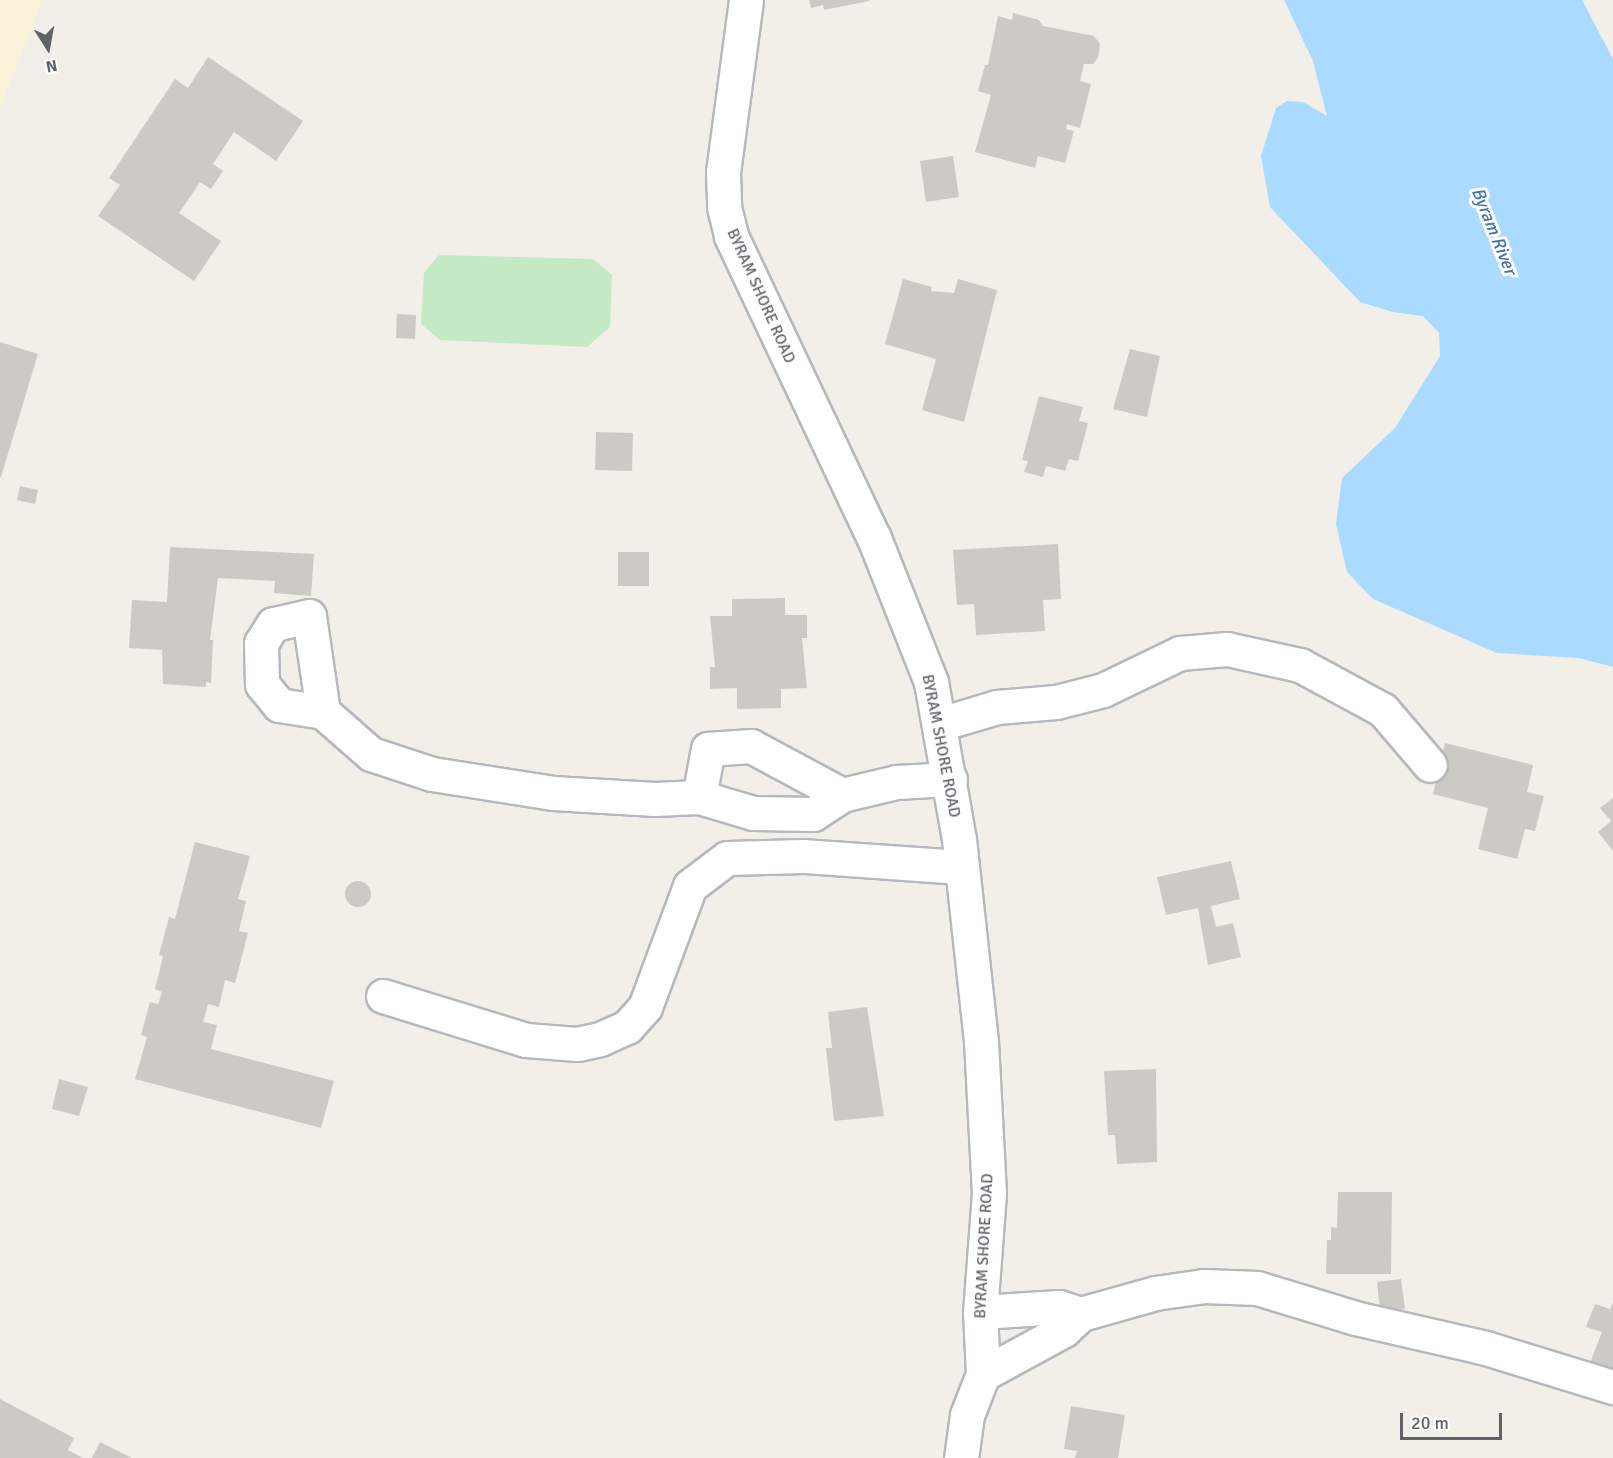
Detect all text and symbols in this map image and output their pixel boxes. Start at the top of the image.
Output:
north arrow [18,18,78,78]
text: N [44,55,59,77]
water label: Byram River [1467,184,1521,278]
street label: BYRAM SHORE ROAD [723,226,799,366]
street label: BYRAM SHORE ROAD [918,673,964,819]
street label: BYRAM SHORE ROAD [971,1173,997,1319]
scale bar [1403,1401,1505,1439]
text: 20 m [1411,1412,1449,1434]

